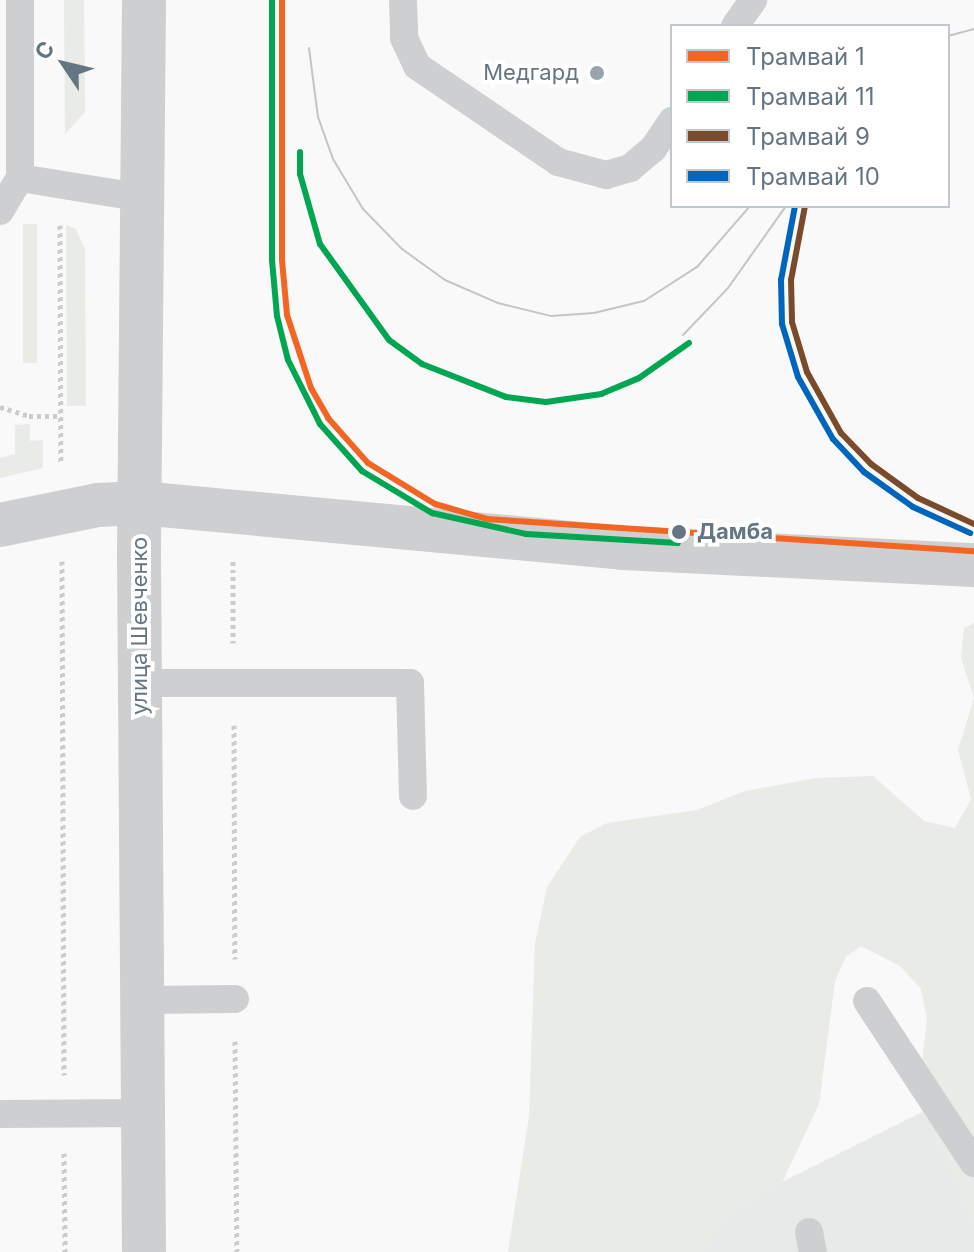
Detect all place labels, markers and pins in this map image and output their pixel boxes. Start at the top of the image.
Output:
place label: Медгард [483,60,579,86]
marker: Медгард [586,62,608,84]
place label: Дамба [697,519,773,545]
marker: Дамба [668,521,690,543]

